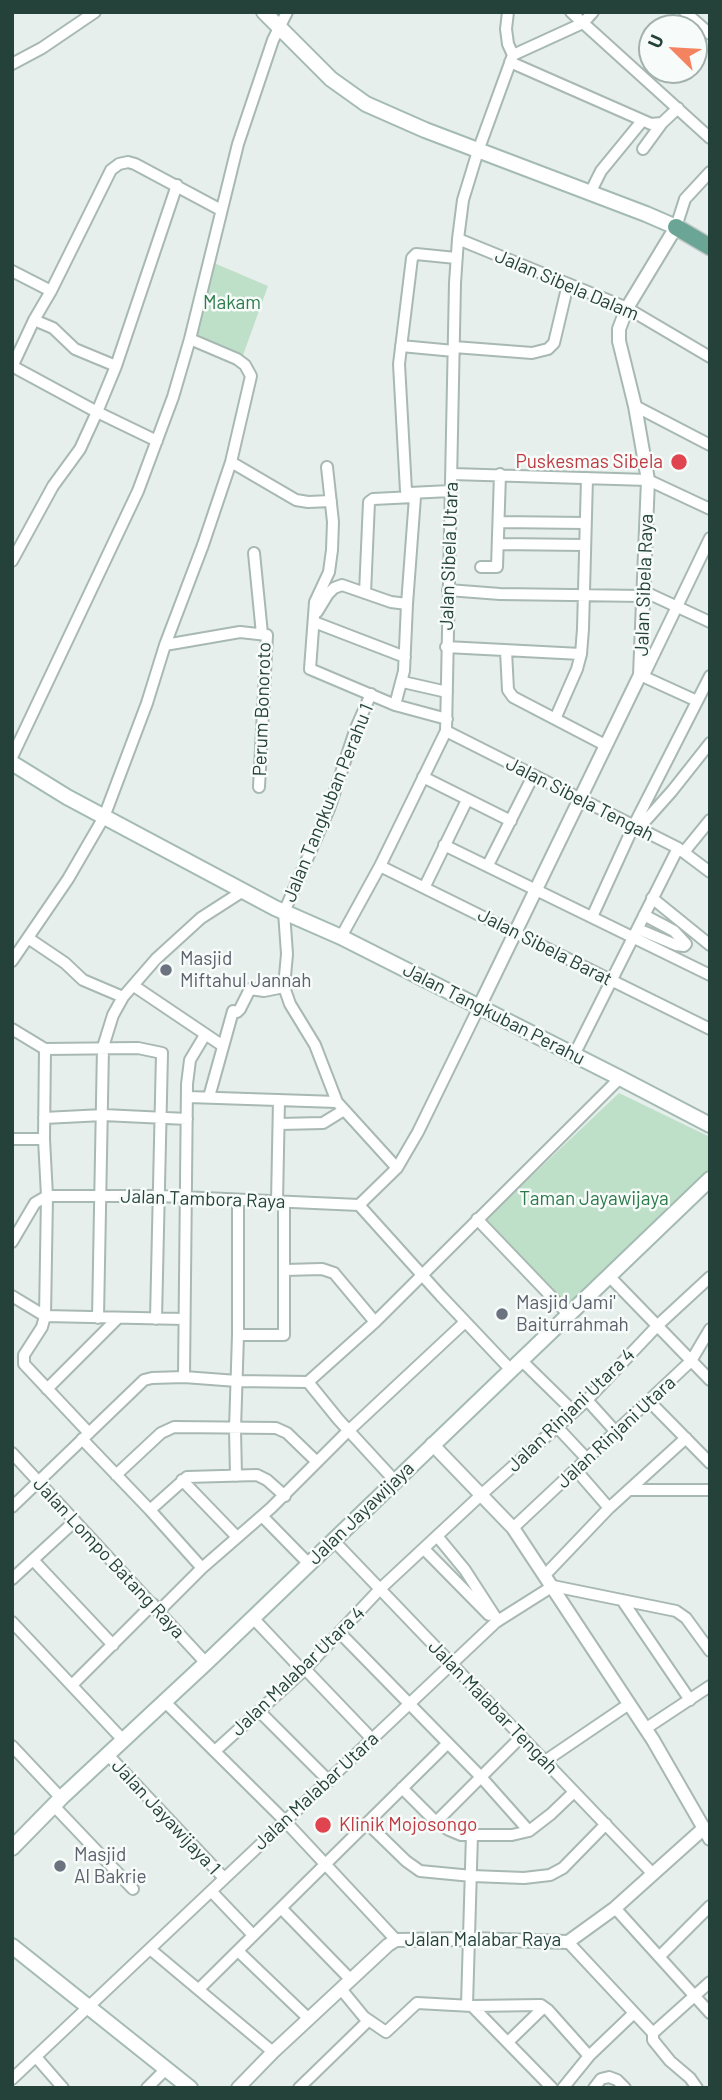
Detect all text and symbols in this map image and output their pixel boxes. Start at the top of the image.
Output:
north arrow [638,14,708,84]
text: U [642,31,668,51]
street label: Jalan Sibela Dalam [492,244,642,326]
park label: Makam [203,292,261,314]
place label: Puskesmas Sibela [515,451,663,473]
marker: Puskesmas Sibela [669,452,689,472]
street label: Jalan Sibela Utara [435,481,463,631]
street label: Jalan Sibela Raya [630,513,658,657]
street label: Perum Bonoroto [248,641,276,777]
street label: Jalan Tangkuban Perahu 1 [278,701,378,905]
street label: Jalan Sibela Tengah [502,752,658,846]
street label: Jalan Sibela Barat [474,903,616,991]
place label: Masjid Miftahul Jannah [180,948,312,992]
street label: Jalan Tangkuban Perahu [399,958,589,1070]
marker: Masjid Miftahul Jannah [158,962,174,978]
street label: Jalan Tambora Raya [120,1185,286,1213]
park label: Taman Jayawijaya [519,1188,669,1210]
place label: Masjid Jami' Baiturrahmah [516,1292,629,1336]
marker: Masjid Jami' Baiturrahmah [494,1306,510,1322]
street label: Jalan Rinjani Utara 4 [502,1343,640,1477]
street label: Jalan Rinjani Utara [552,1371,680,1493]
street label: Jalan Jayawijaya [303,1457,419,1569]
street label: Jalan Lompo Batang Raya [28,1473,190,1643]
street label: Jalan Malabar Utara 4 [227,1601,369,1741]
street label: Jalan Malabar Tengah [423,1635,563,1779]
street label: Jalan Malabar Utara [249,1727,383,1855]
street label: Jalan Jayawijaya 1 [107,1755,225,1879]
place label: Klinik Mojosongo [339,1814,477,1836]
marker: Klinik Mojosongo [313,1815,333,1835]
place label: Masjid Al Bakrie [74,1844,147,1888]
marker: Masjid Al Bakrie [52,1858,68,1874]
street label: Jalan Malabar Raya [405,1929,561,1951]

